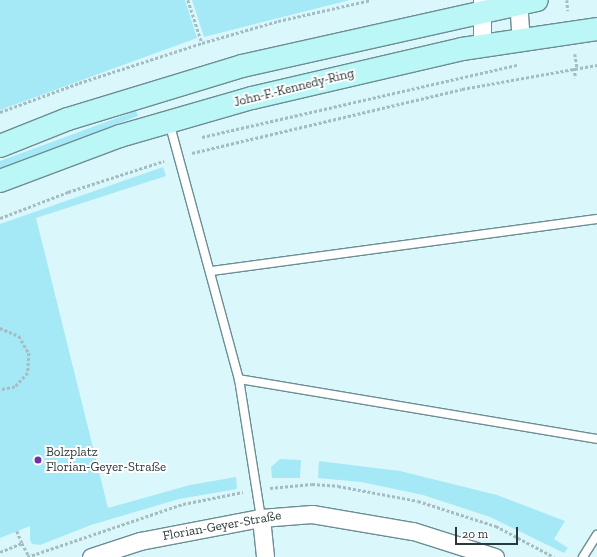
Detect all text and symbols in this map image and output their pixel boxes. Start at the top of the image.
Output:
street label: John-F.-Kennedy-Ring [232,66,356,110]
place label: Bolzplatz Florian-Geyer-Straße [46,445,166,476]
marker: Bolzplatz Florian-Geyer-Straße [33,455,43,465]
street label: Florian-Geyer-Straße [162,508,282,544]
scale bar [457,519,520,545]
text: 20 m [462,527,488,541]

